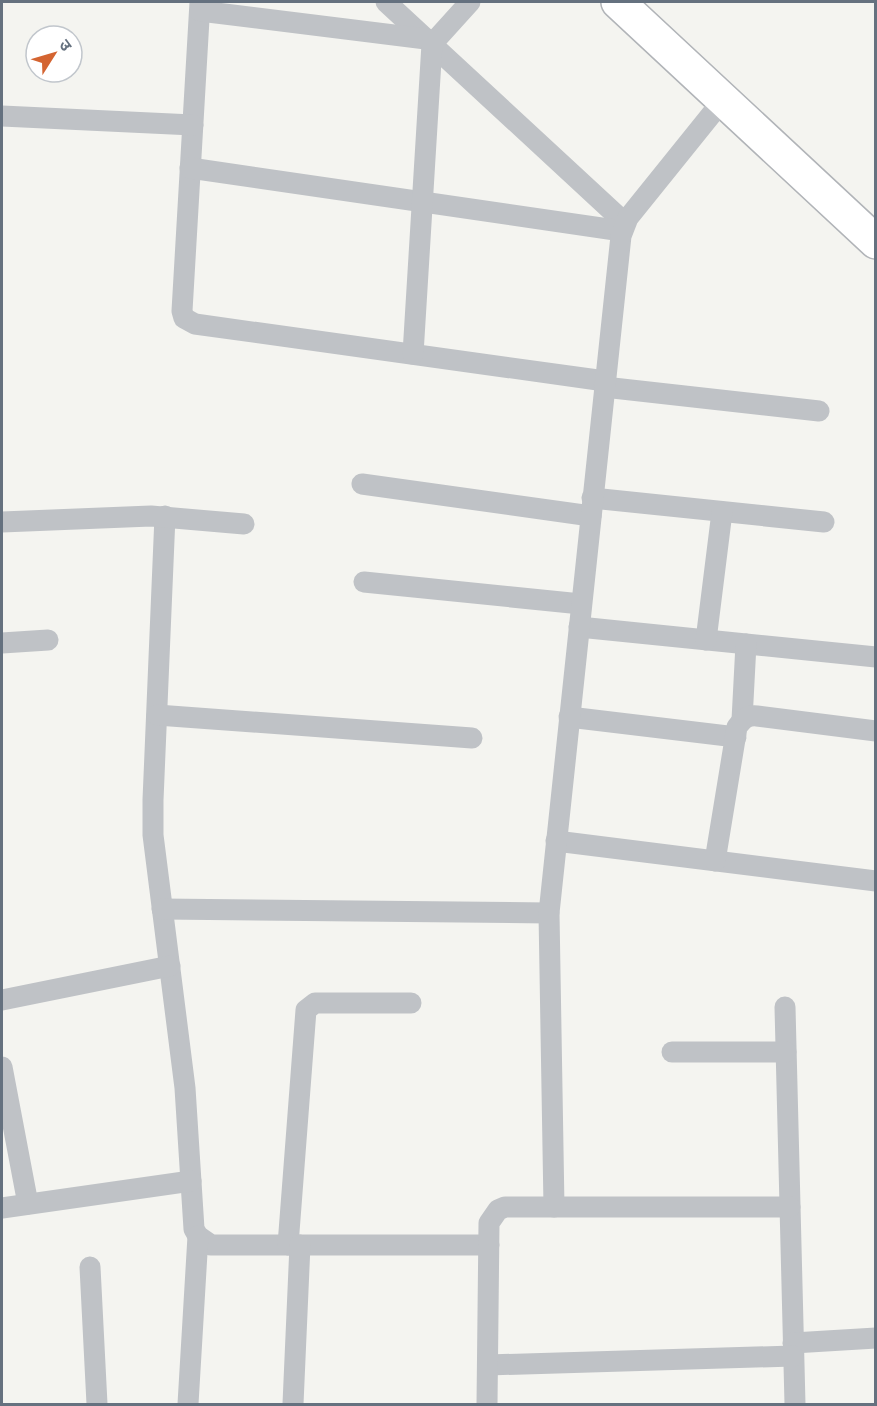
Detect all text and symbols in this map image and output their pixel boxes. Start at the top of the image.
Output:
north arrow [24,24,84,84]
text: उ [55,36,76,55]

